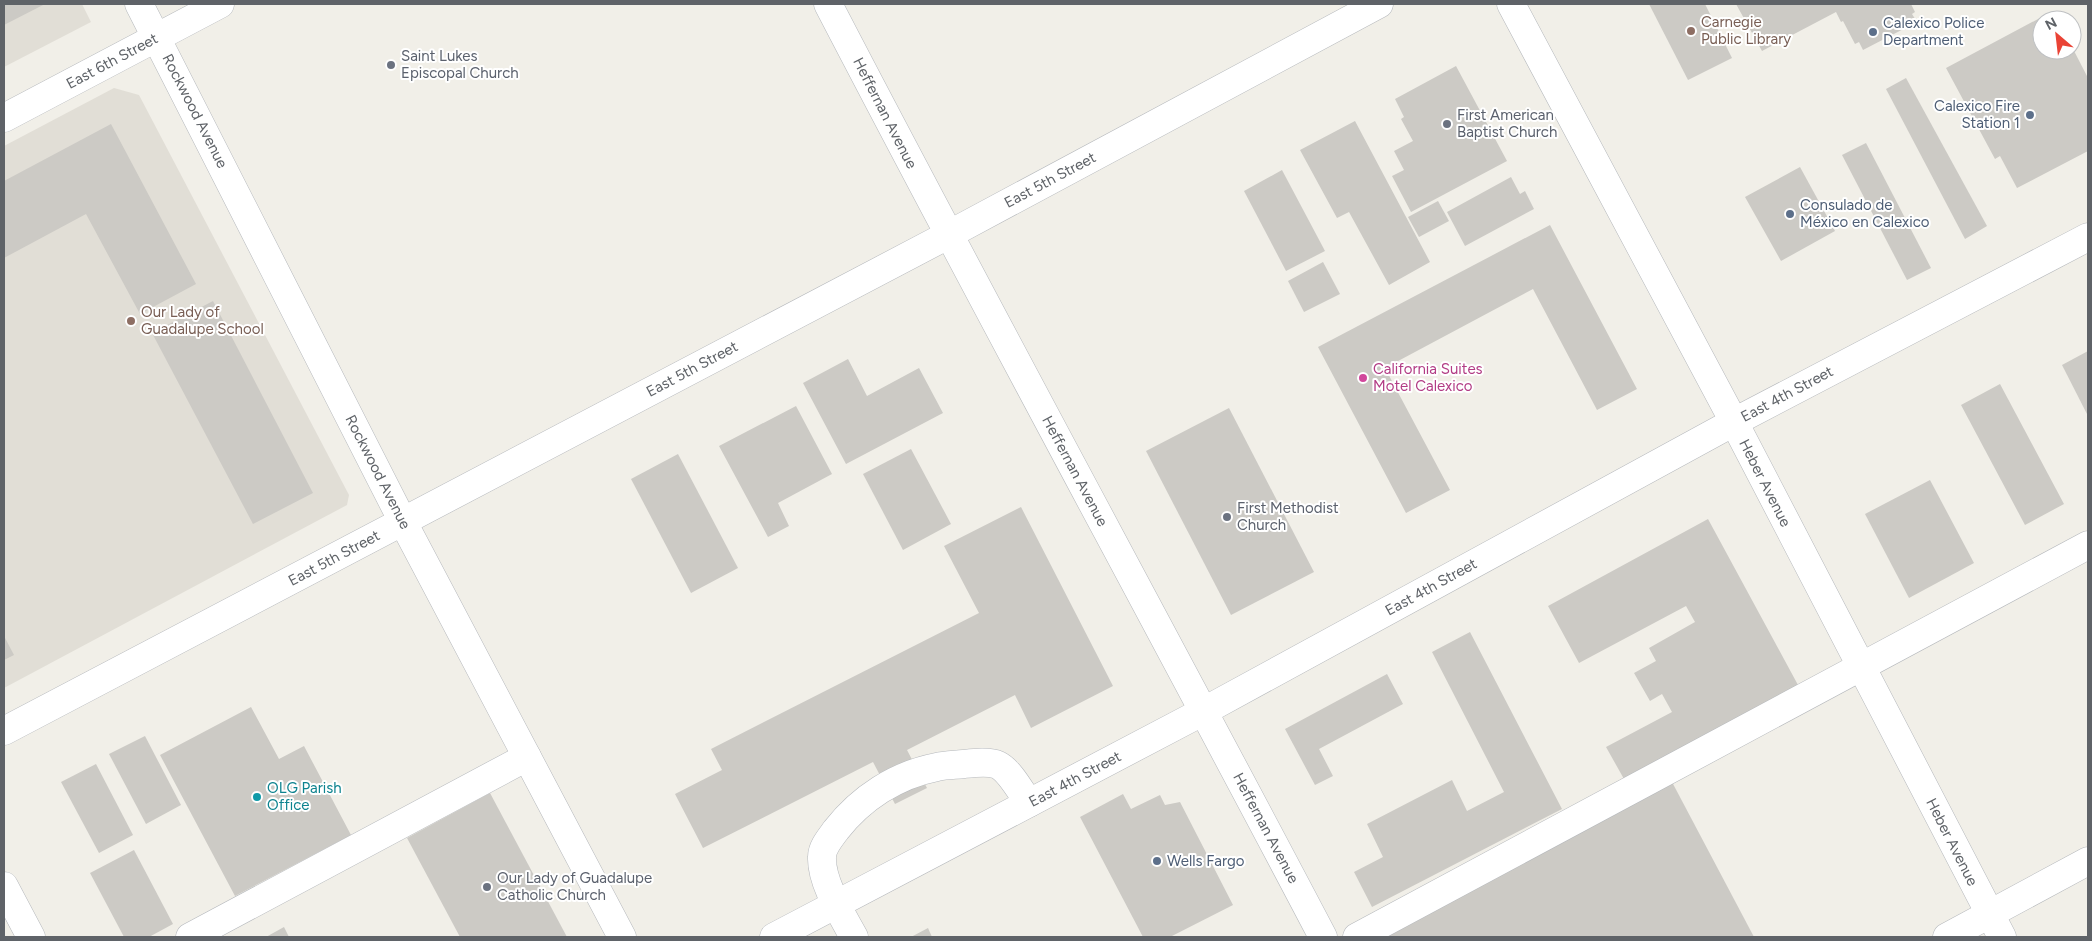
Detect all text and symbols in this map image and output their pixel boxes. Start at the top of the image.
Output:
north arrow [2032,10,2082,60]
place label: Carnegie Public Library [1701,13,1791,48]
place label: Calexico Police Department [1883,14,1984,49]
text: N [2042,14,2060,34]
marker: Carnegie Public Library [1685,25,1697,37]
marker: Calexico Police Department [1867,26,1879,38]
street label: East 6th Street [63,29,161,93]
place label: Saint Lukes Episcopal Church [401,47,519,82]
street label: Rockwood Avenue [158,51,232,171]
street label: Heffernan Avenue [849,54,921,172]
marker: Saint Lukes Episcopal Church [385,59,397,71]
place label: Calexico Fire Station 1 [1934,97,2020,132]
place label: First American Baptist Church [1457,106,1557,141]
marker: Calexico Fire Station 1 [2024,109,2036,121]
marker: First American Baptist Church [1441,118,1453,130]
street label: East 5th Street [1001,148,1099,212]
place label: Consulado de México en Calexico [1800,196,1930,231]
marker: Consulado de México en Calexico [1784,208,1796,220]
place label: Our Lady of Guadalupe School [141,303,264,338]
marker: Our Lady of Guadalupe School [125,315,137,327]
street label: East 5th Street [643,337,741,401]
place label: California Suites Motel Calexico [1373,360,1483,395]
street label: East 4th Street [1738,362,1837,426]
marker: California Suites Motel Calexico [1357,372,1369,384]
street label: Rockwood Avenue [341,412,415,532]
street label: Heffernan Avenue [1038,413,1112,529]
street label: Heber Avenue [1735,436,1795,530]
place label: First Methodist Church [1237,499,1339,534]
marker: First Methodist Church [1221,511,1233,523]
street label: East 5th Street [285,526,383,590]
street label: East 4th Street [1382,554,1480,620]
street label: East 4th Street [1026,747,1125,811]
street label: Heffernan Avenue [1229,770,1303,886]
place label: OLG Parish Office [267,779,342,814]
marker: OLG Parish Office [251,791,263,803]
street label: Heber Avenue [1922,795,1982,889]
place label: Wells Fargo [1167,852,1245,870]
marker: Wells Fargo [1151,855,1163,867]
place label: Our Lady of Guadalupe Catholic Church [497,869,652,904]
marker: Our Lady of Guadalupe Catholic Church [481,881,493,893]

